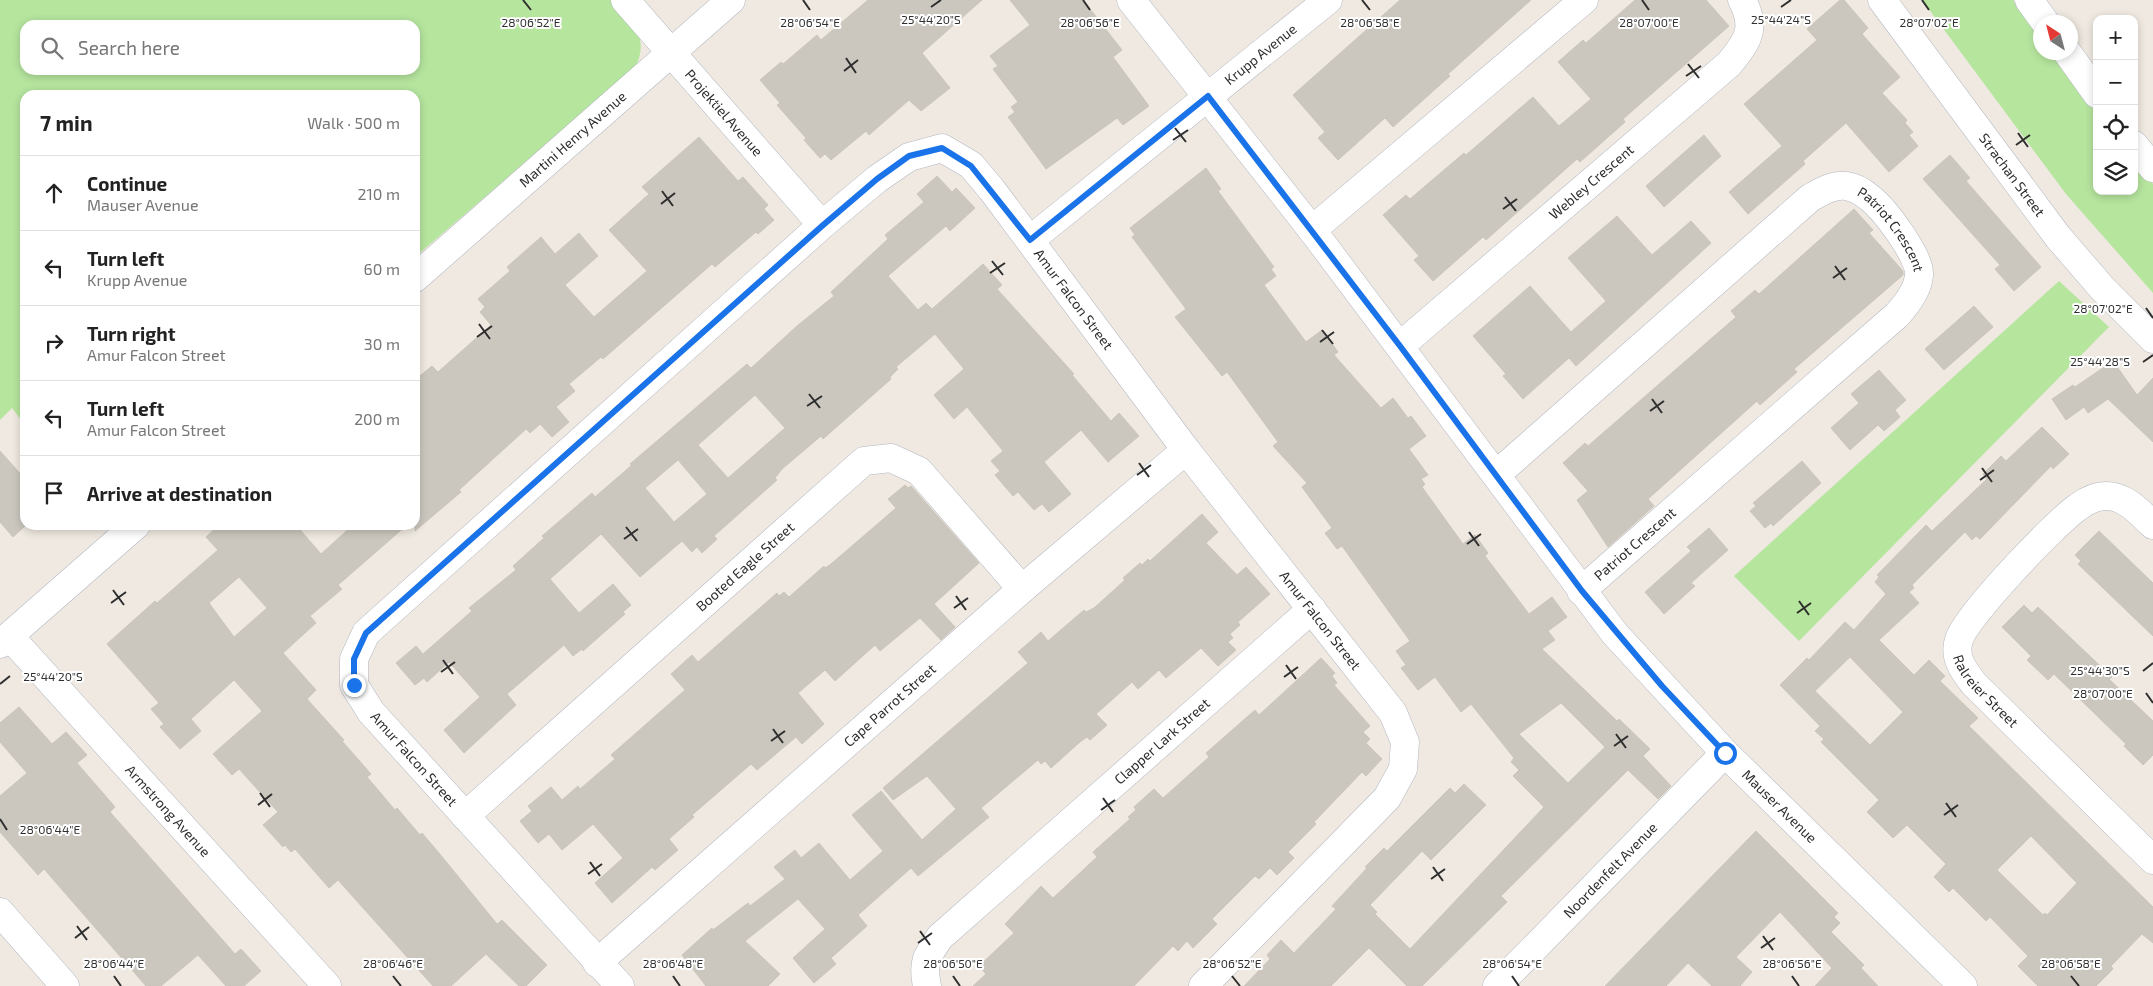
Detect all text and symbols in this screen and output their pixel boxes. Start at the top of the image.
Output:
text: 25°44'20"S [901,12,961,26]
text: 25°44'24"S [1751,12,1811,26]
text: 28°06'52"E [501,15,561,29]
text: 28°06'54"E [780,15,840,29]
text: 28°06'56"E [1060,15,1120,29]
text: 28°06'58"E [1340,15,1400,29]
text: 28°07'00"E [1619,15,1679,29]
text: 28°07'02"E [1899,15,1959,29]
north arrow [2033,15,2078,60]
map controls [2093,15,2138,195]
button: + [2093,15,2138,60]
search box [20,20,420,75]
street label: Krupp Avenue [1221,20,1300,88]
icon: search [38,34,66,62]
text: Search here [78,36,180,59]
button: − [2093,60,2138,105]
street label: Projektiel Avenue [682,66,767,159]
street label: Martini Henry Avenue [515,87,629,190]
button: locate [2093,105,2138,150]
text: 7 min [40,110,93,135]
text: Walk · 500 m [307,113,400,132]
street label: Strachan Street [1976,130,2049,220]
street label: Webley Crescent [1545,141,1637,223]
button: layers [2093,150,2138,195]
text: Continue [87,172,167,195]
icon: ahead [40,179,68,207]
street label: Patriot Crescent [1855,183,1928,273]
text: 210 m [357,184,400,203]
text: Mauser Avenue [87,195,199,214]
street label: Amur Falcon Street [1031,245,1117,353]
text: Turn left [87,247,164,270]
icon: left [40,254,68,282]
text: 60 m [364,259,400,278]
text: Krupp Avenue [87,270,187,289]
text: 28°07'02"E [2073,301,2133,315]
text: Turn right [87,322,175,345]
icon: right [40,329,68,357]
text: 30 m [364,334,400,353]
text: Amur Falcon Street [87,345,226,364]
text: 25°44'28"S [2070,354,2130,368]
text: Turn left [87,397,164,420]
icon: left [40,404,68,432]
text: 200 m [354,409,400,428]
text: Amur Falcon Street [87,420,226,439]
icon: arrive [40,479,68,507]
text: Arrive at destination [87,482,272,505]
street label: Patriot Crescent [1590,504,1679,584]
street label: Booted Eagle Street [692,518,797,615]
street label: Amur Falcon Street [1276,567,1365,673]
street label: Ralreier Street [1950,652,2022,731]
street label: Cape Parrot Street [840,660,939,750]
text: 25°44'30"S [2070,663,2130,677]
text: 25°44'20"S [23,669,83,683]
route end [343,674,366,697]
text: 28°07'00"E [2073,686,2133,700]
street label: Clapper Lark Street [1110,694,1213,787]
street label: Amur Falcon Street [367,708,461,809]
route start [1714,742,1737,765]
street label: Armstrong Avenue [122,761,214,860]
street label: Mauser Avenue [1739,766,1821,846]
street label: Noordenfelt Avenue [1559,819,1660,921]
text: 28°06'44"E [20,822,80,836]
text: 28°06'44"E [84,956,144,970]
text: 28°06'46"E [363,956,423,970]
text: 28°06'48"E [643,956,703,970]
text: 28°06'50"E [923,956,983,970]
text: 28°06'52"E [1202,956,1262,970]
text: 28°06'54"E [1482,956,1542,970]
text: 28°06'56"E [1762,956,1822,970]
text: 28°06'58"E [2041,956,2101,970]

